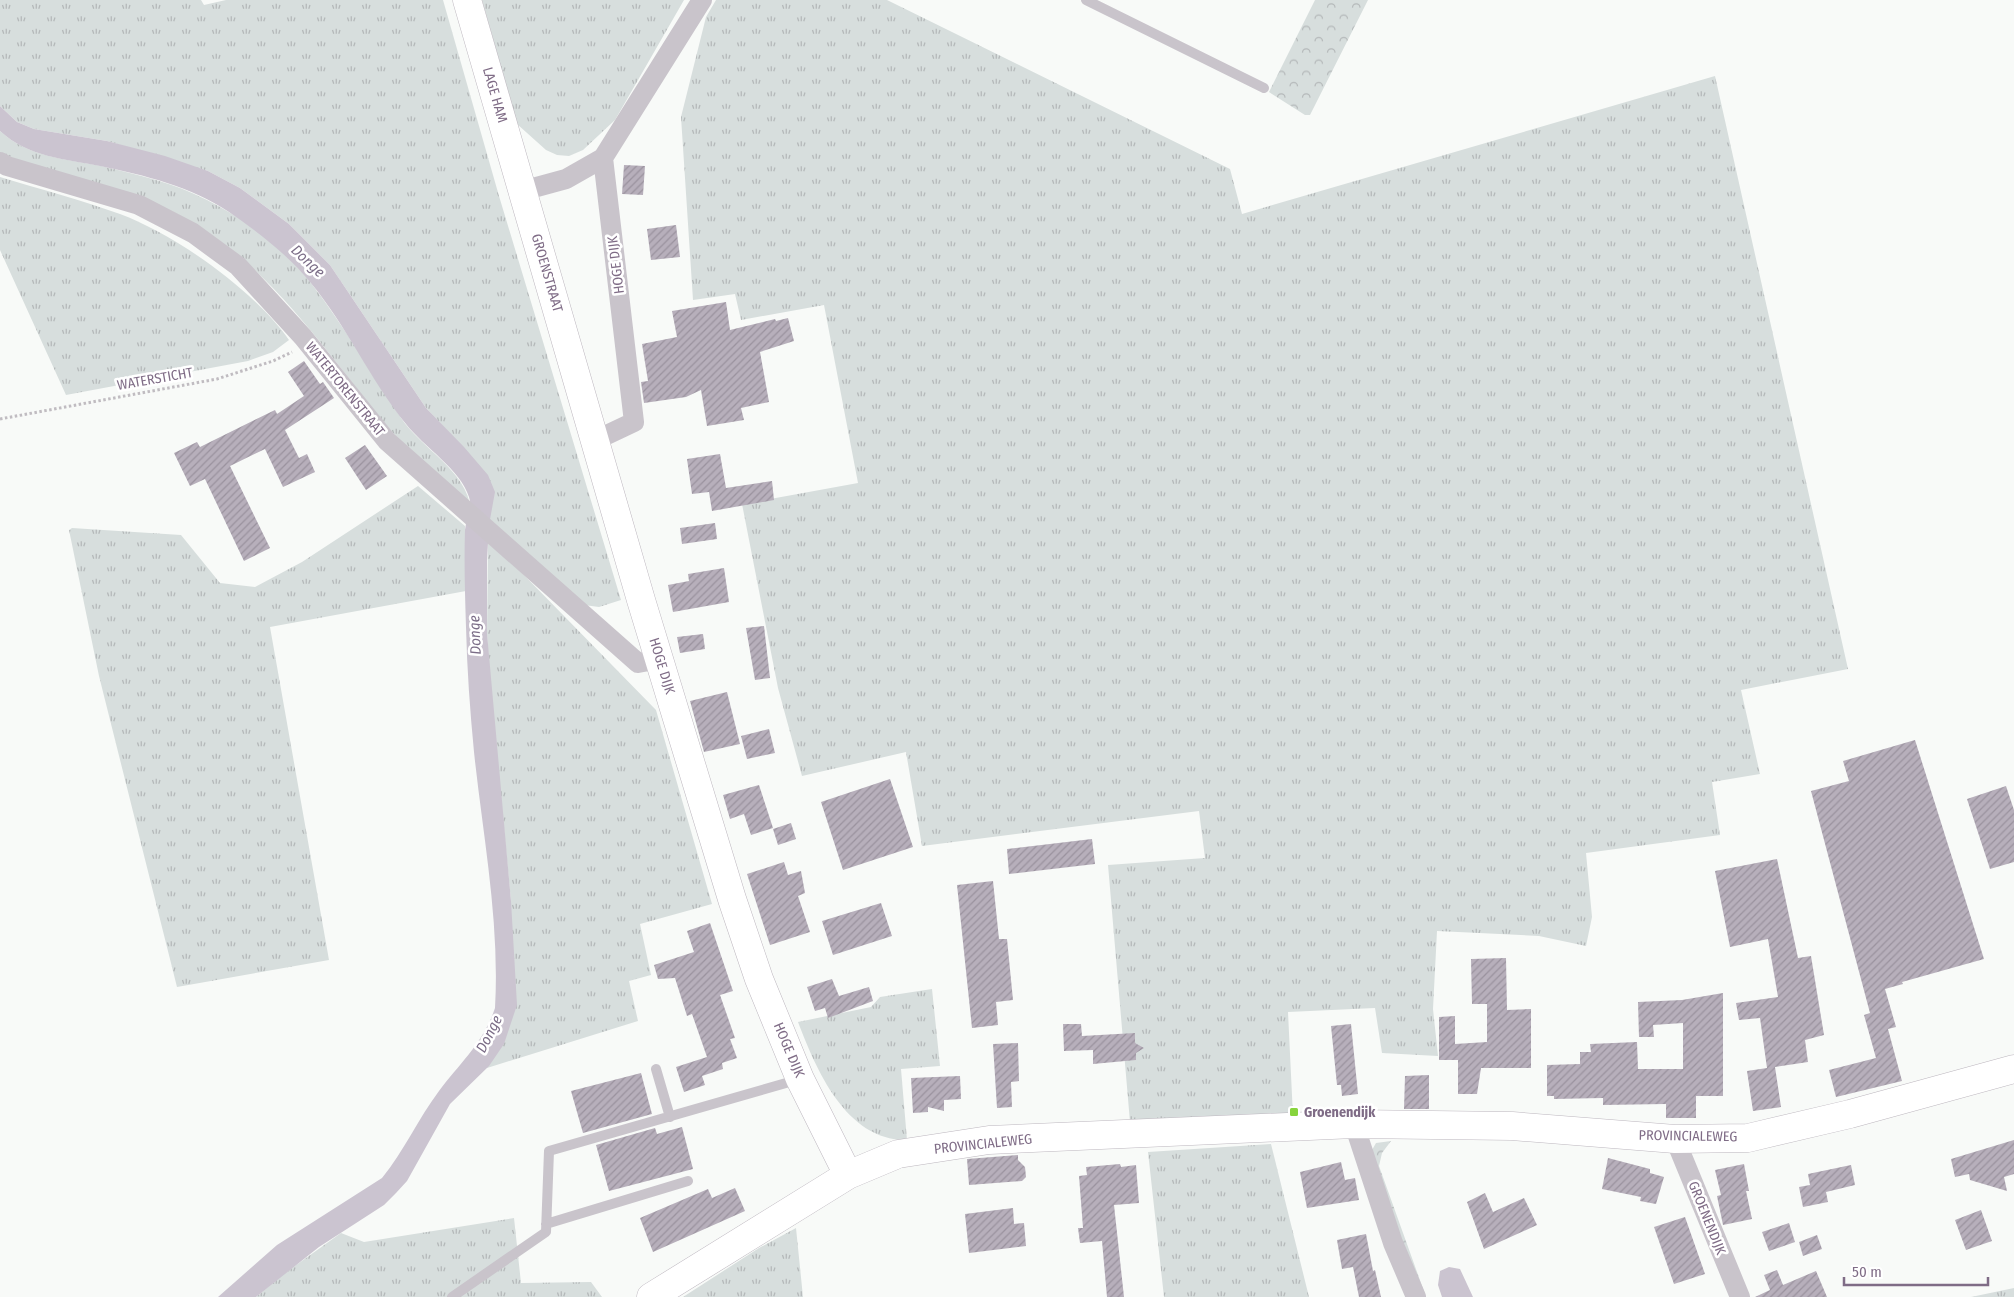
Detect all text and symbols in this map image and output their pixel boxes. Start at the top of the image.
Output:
street label: LAGE HAM [479,65,511,125]
street label: GROENSTRAAT [528,232,566,315]
street label: HOGE DIJK [604,235,628,295]
water label: Donge [287,241,329,281]
street label: WATERTORENSTRAAT [302,338,389,440]
street label: WATERSTICHT [116,364,195,394]
water label: Donge [465,615,485,655]
street label: HOGE DIJK [645,636,679,697]
water label: Donge [472,1012,506,1056]
street label: HOGE DIJK [770,1020,808,1081]
place label: Groenendijk [1304,1104,1376,1121]
marker: Groenendijk [1288,1106,1300,1118]
street label: PROVINCIALEWEG [1639,1127,1737,1145]
street label: PROVINCIALEWEG [933,1130,1033,1158]
street label: GROENENDIJK [1685,1179,1730,1258]
scale bar [1844,1254,1988,1286]
text: 50 m [1852,1263,1882,1281]

